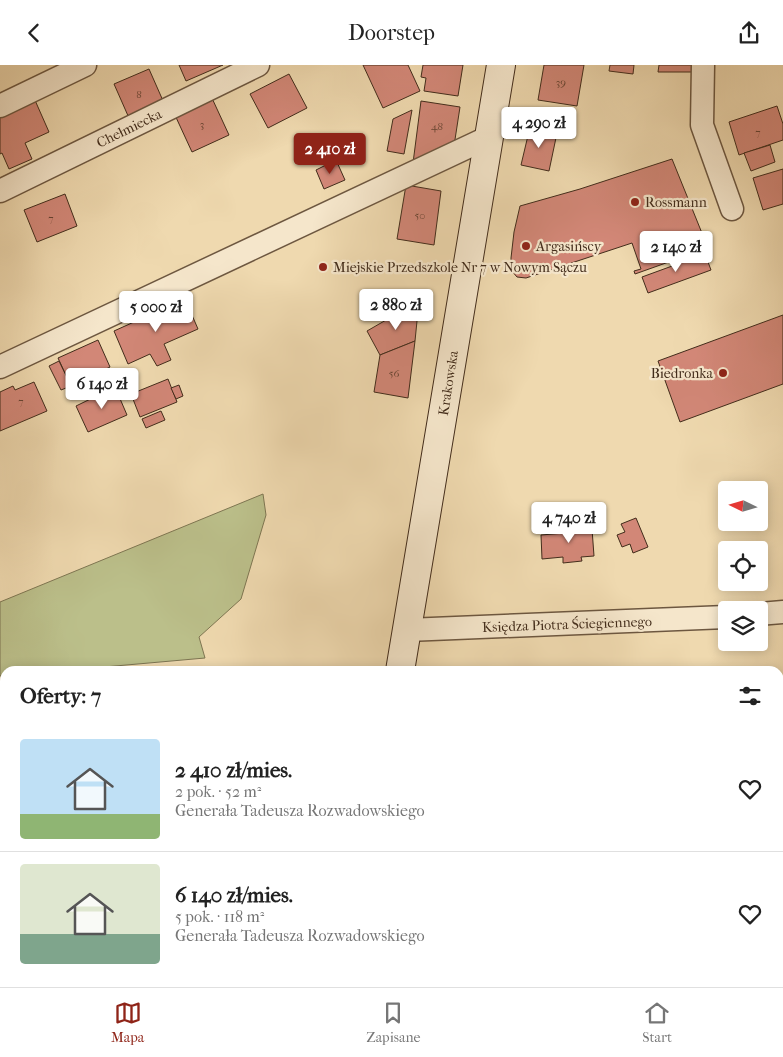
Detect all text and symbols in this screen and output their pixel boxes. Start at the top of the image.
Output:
icon: back [20,19,48,47]
icon: share [735,19,763,47]
text: Doorstep [348,20,435,46]
house number: 39 [556,76,566,89]
house number: 8 [136,88,142,101]
street label: Chełmiecka [94,105,165,152]
pin: 4 290 zł [487,107,591,149]
text: 4 290 zł [512,113,566,132]
house number: 3 [200,118,204,131]
house number: 48 [431,120,443,133]
house number: 7 [755,126,761,139]
pin: 2 410 zł [278,133,382,175]
text: 2 410 zł [305,139,355,158]
place label: Rossmann [645,194,707,211]
marker: Rossmann [629,196,641,208]
house number: 50 [415,209,425,222]
house number: 7 [48,212,54,225]
pin: 2 140 zł [624,231,728,273]
text: 2 140 zł [651,237,701,256]
place label: Argasińscy [535,238,602,255]
marker: Argasińscy [520,240,532,252]
place label: Miejskie Przedszkole Nr 7 w Nowym Sączu [333,259,587,276]
marker: Miejskie Przedszkole Nr 7 w Nowym Sączu [317,261,329,273]
pin: 2 880 zł [344,289,448,331]
pin: 5 000 zł [104,291,208,333]
text: 2 880 zł [370,295,422,314]
text: 5 000 zł [130,297,182,316]
street label: Krakowska [435,349,462,417]
place label: Biedronka [651,365,714,382]
pin: 6 140 zł [50,367,154,410]
house number: 56 [389,367,399,380]
marker: Biedronka [717,367,729,379]
text: 6 140 zł [76,374,128,393]
house number: 7 [18,395,24,408]
north arrow [718,481,768,531]
map controls [718,481,768,651]
pin: 4 740 zł [517,501,621,544]
text: 4 740 zł [542,508,596,527]
button: locate [718,541,768,591]
button: layers [718,601,768,651]
street label: Księdza Piotra Ściegiennego [482,612,652,636]
icon: filters [736,682,764,710]
text: Oferty: 7 [20,684,101,708]
text: 2 410 zł/mies. [175,758,292,782]
icon: home [60,759,120,819]
icon: heart [736,775,764,803]
text: 2 pok. · 52 m² [175,782,261,801]
text: Generała Tadeusza Rozwadowskiego [175,801,425,820]
text: 6 140 zł/mies. [175,883,293,907]
icon: home [60,884,120,944]
icon: heart [736,900,764,928]
text: 5 pok. · 118 m² [175,907,264,926]
text: Generała Tadeusza Rozwadowskiego [175,926,425,945]
tab: Mapa [111,999,144,1046]
tab: Zapisane [366,999,420,1046]
tab: Start [642,999,672,1046]

